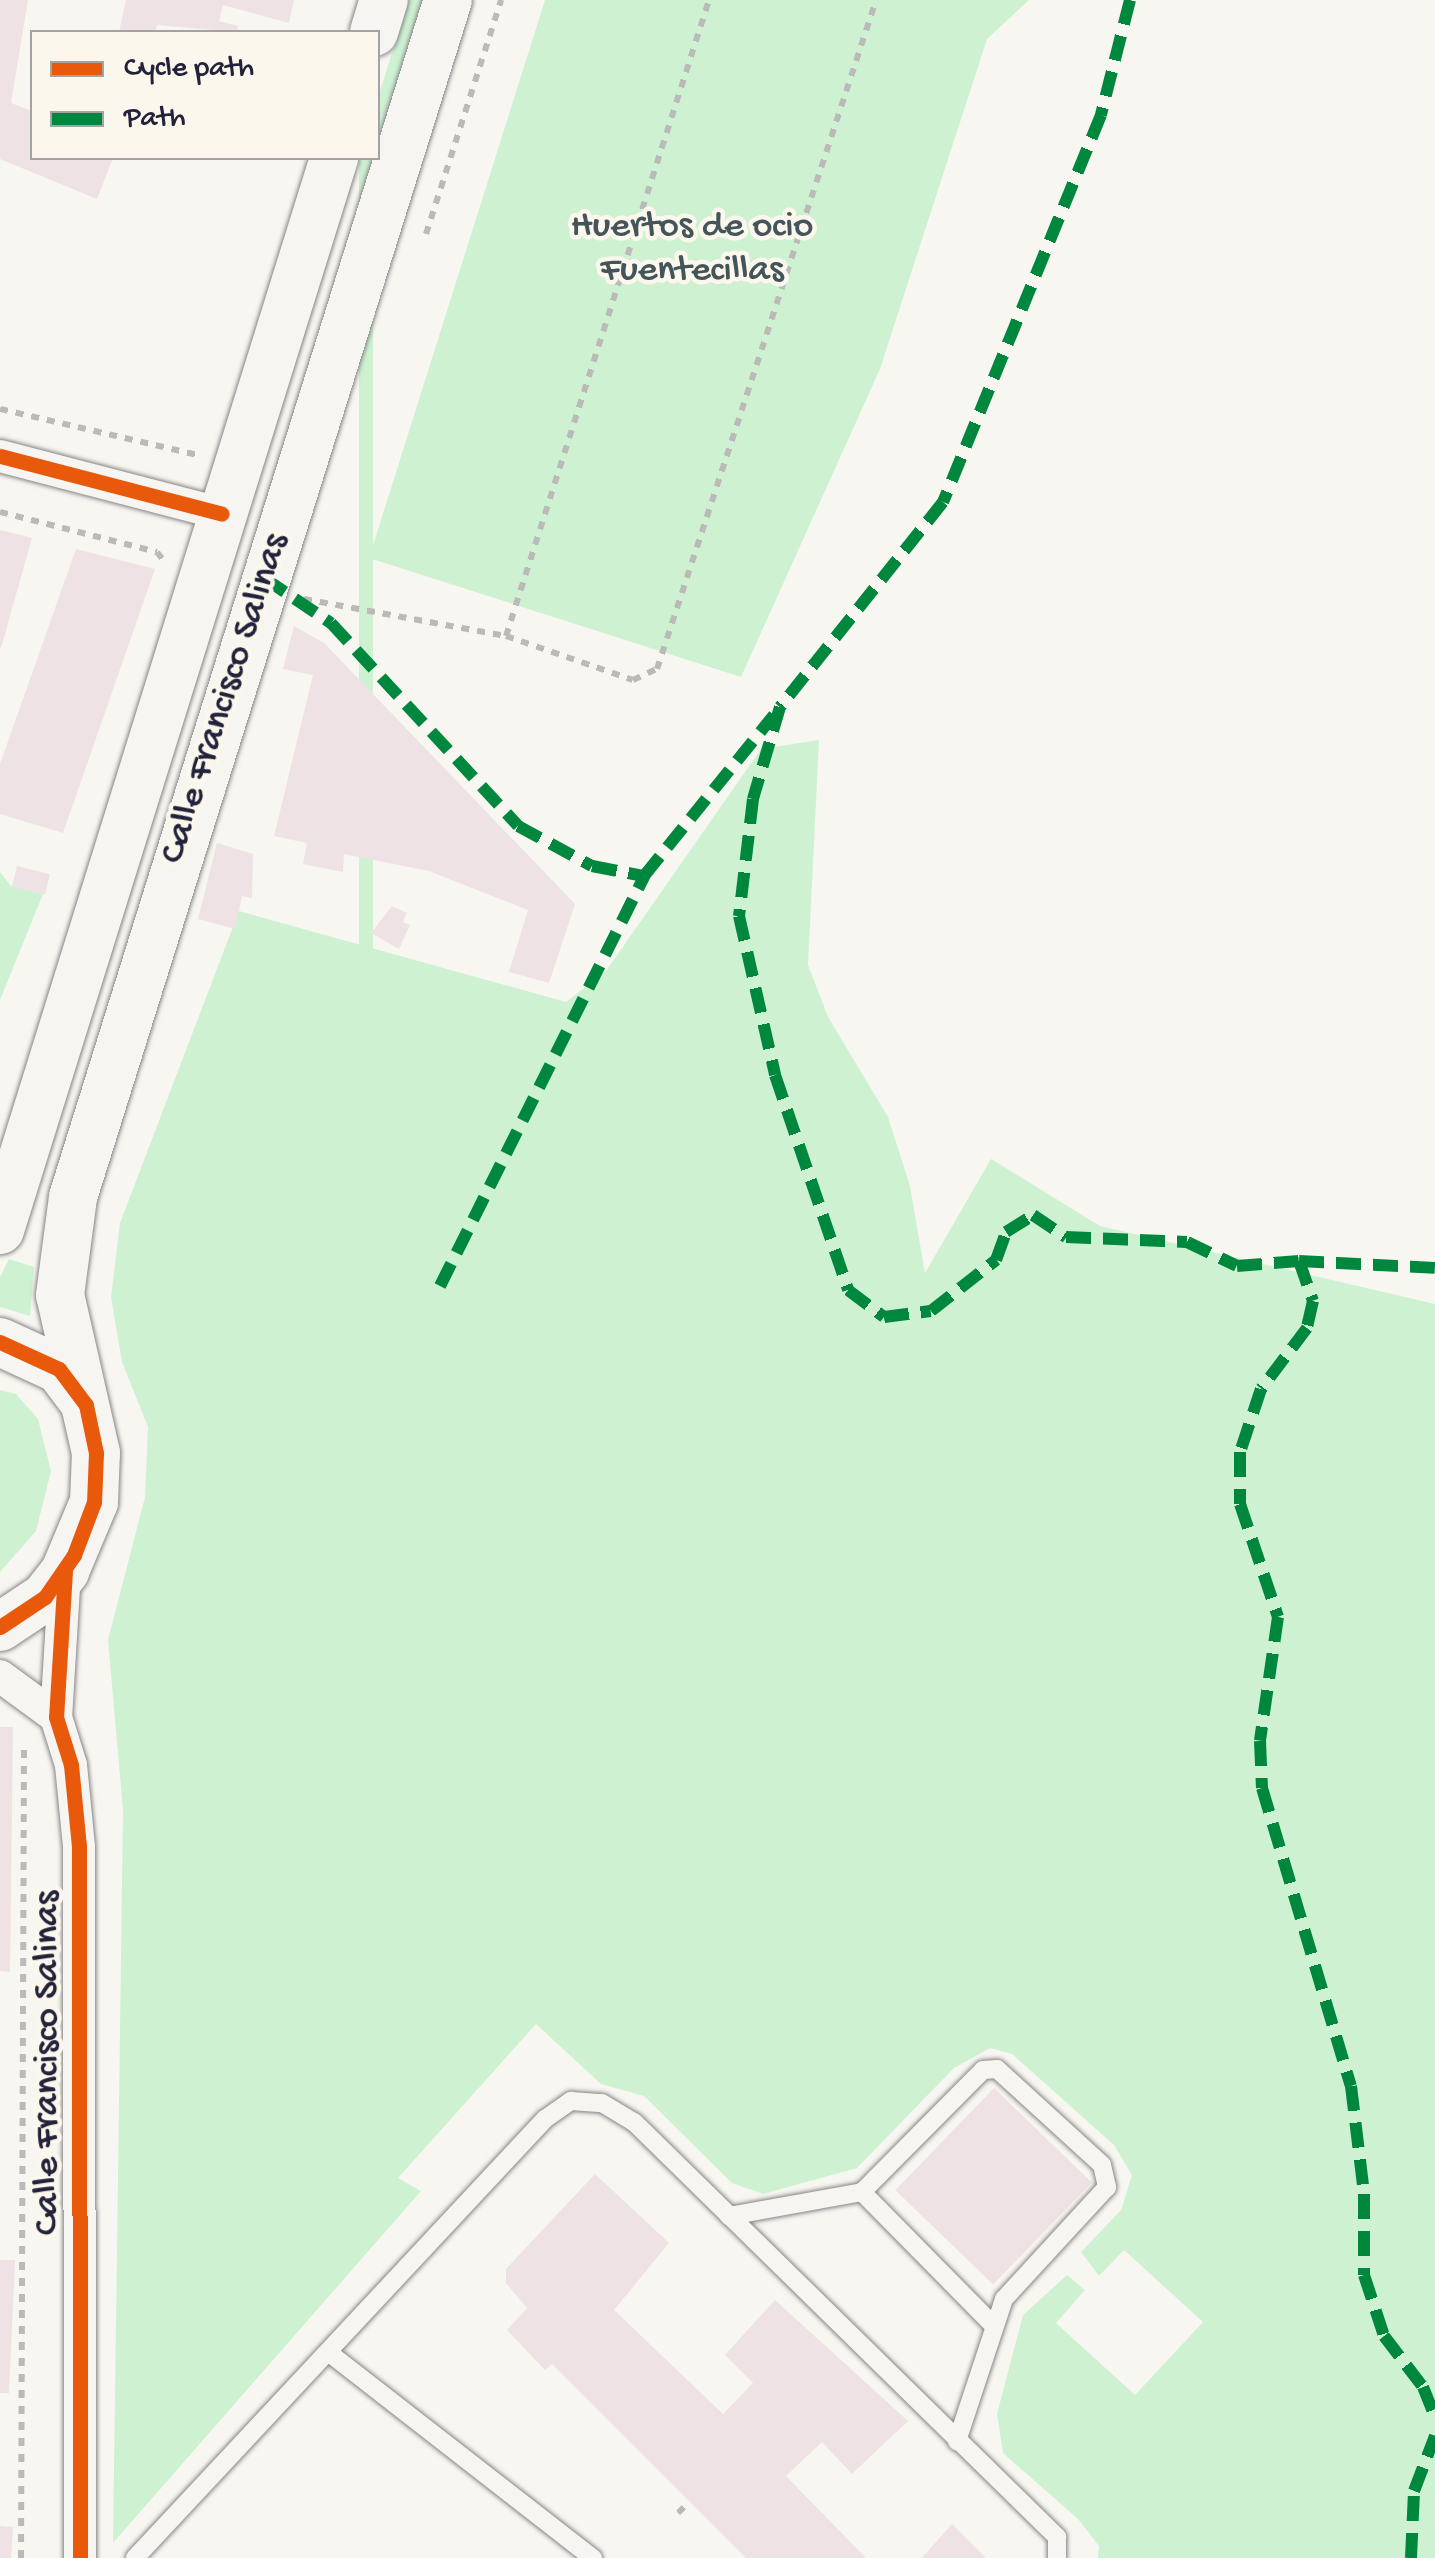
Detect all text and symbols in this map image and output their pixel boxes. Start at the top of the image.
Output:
legend [30,30,380,160]
text: Cycle path [124,52,254,87]
text: Path [124,102,186,137]
park label: Huertos de ocio Fuentecillas [571,205,813,294]
street label: Calle Francisco Salinas [151,528,301,870]
street label: Calle Francisco Salinas [26,1891,72,2235]

